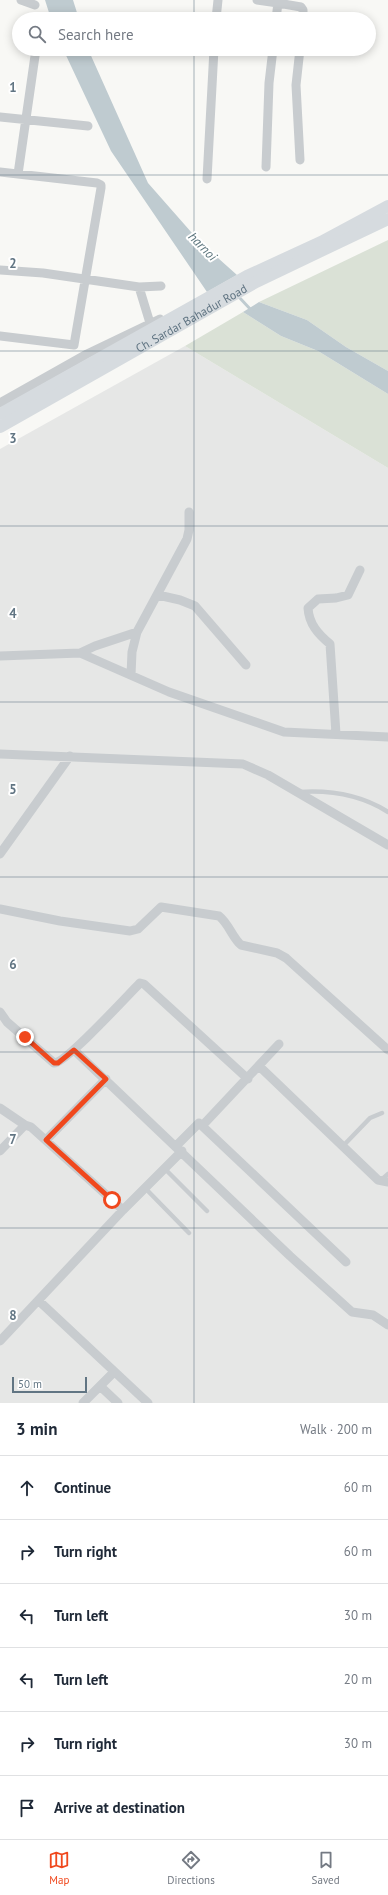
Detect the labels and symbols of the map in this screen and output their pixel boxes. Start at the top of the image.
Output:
text: 1 [9,79,17,96]
water label: harnoi [185,228,221,265]
text: 2 [9,255,17,272]
street label: Ch. Sardar Bahadur Road [133,281,250,356]
text: 3 [9,430,17,447]
text: 4 [9,605,17,622]
text: 5 [9,781,17,798]
text: 6 [9,956,17,973]
route end [16,1028,34,1046]
text: 7 [9,1131,17,1148]
route start [103,1191,121,1209]
text: 8 [9,1307,17,1324]
scale bar [12,1375,87,1394]

